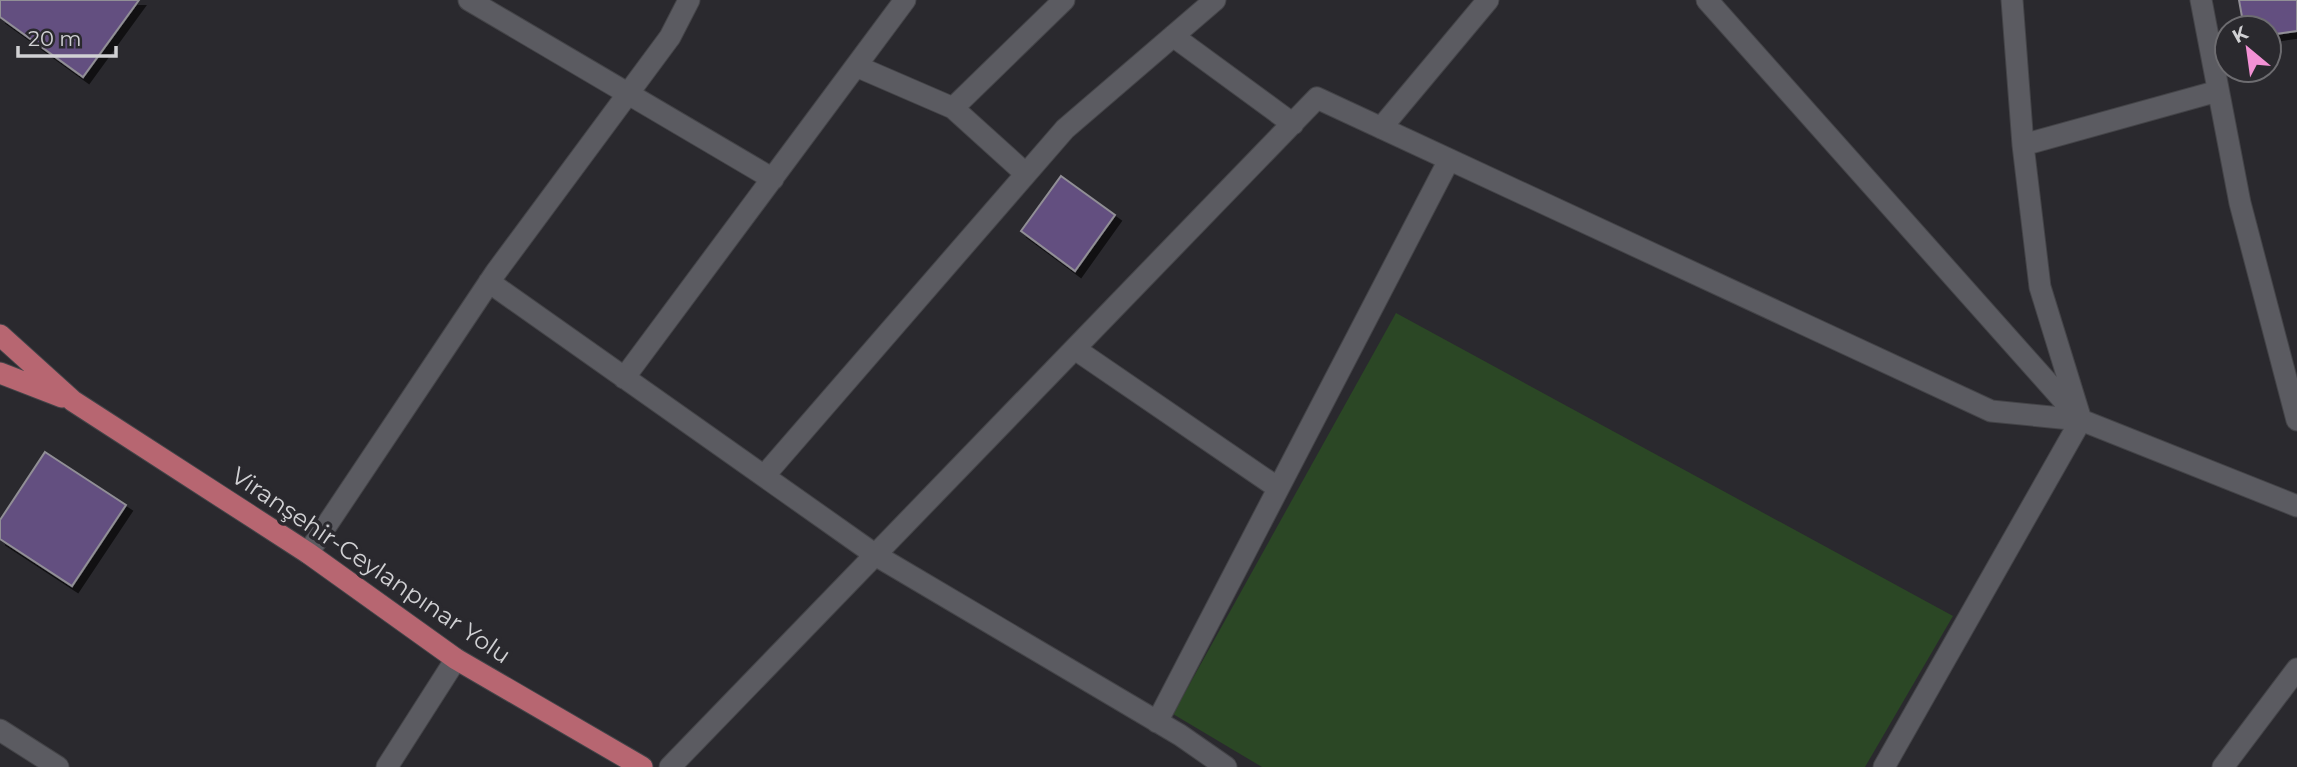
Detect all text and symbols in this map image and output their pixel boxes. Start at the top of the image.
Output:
scale bar [18,14,116,58]
north arrow [2213,14,2283,84]
text: K [2228,21,2253,48]
text: 20 m [28,26,82,51]
street label: Viranşehir-Ceylanpınar Yolu [226,461,516,669]

